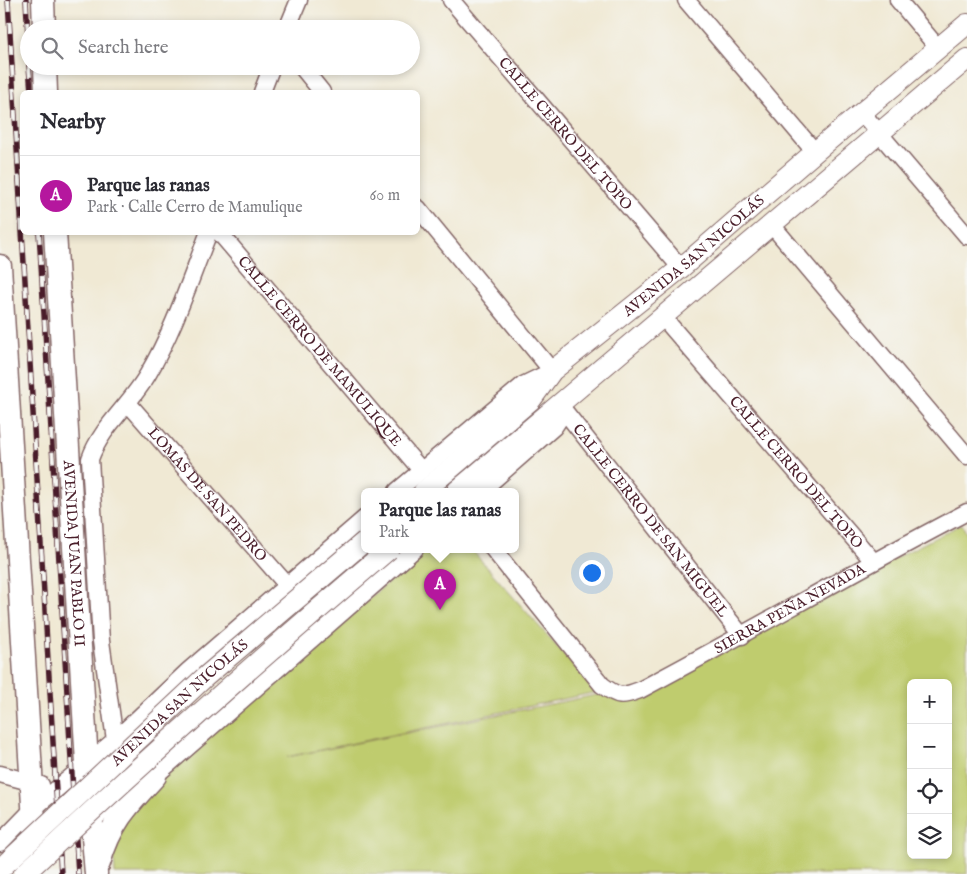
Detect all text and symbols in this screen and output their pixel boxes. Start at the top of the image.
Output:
search box [20,20,420,75]
icon: search [38,34,66,62]
text: Search here [78,36,169,60]
street label: CALLE CERRO DEL TOPO [495,53,637,214]
text: Nearby [40,109,105,136]
text: Parque las ranas [87,174,210,198]
text: A [51,186,61,206]
text: 60 m [370,186,400,206]
street label: AVENIDA SAN NICOLÁS [618,191,768,321]
text: Park · Calle Cerro de Mamulique [87,198,303,218]
street label: CALLE CERRO DE MAMULIQUE [234,252,406,450]
street label: CALLE CERRO DEL TOPO [725,392,867,552]
street label: CALLE CERRO DE SAN MIGUEL [569,420,733,621]
street label: LOMAS DE SAN PEDRO [144,423,271,565]
street label: AVENIDA JUAN PABLO II [59,459,89,648]
popup [361,488,519,553]
text: Parque las ranas [379,499,501,523]
text: Park [379,523,409,543]
street label: SIERRA PEÑA NEVADA [710,558,869,658]
your location [579,560,605,586]
pin: A [424,569,456,610]
street label: AVENIDA SAN NICOLÁS [106,635,252,770]
map controls [907,679,952,859]
button: + [907,679,952,724]
button: − [907,724,952,769]
button: locate [907,769,952,814]
button: layers [907,814,952,859]

